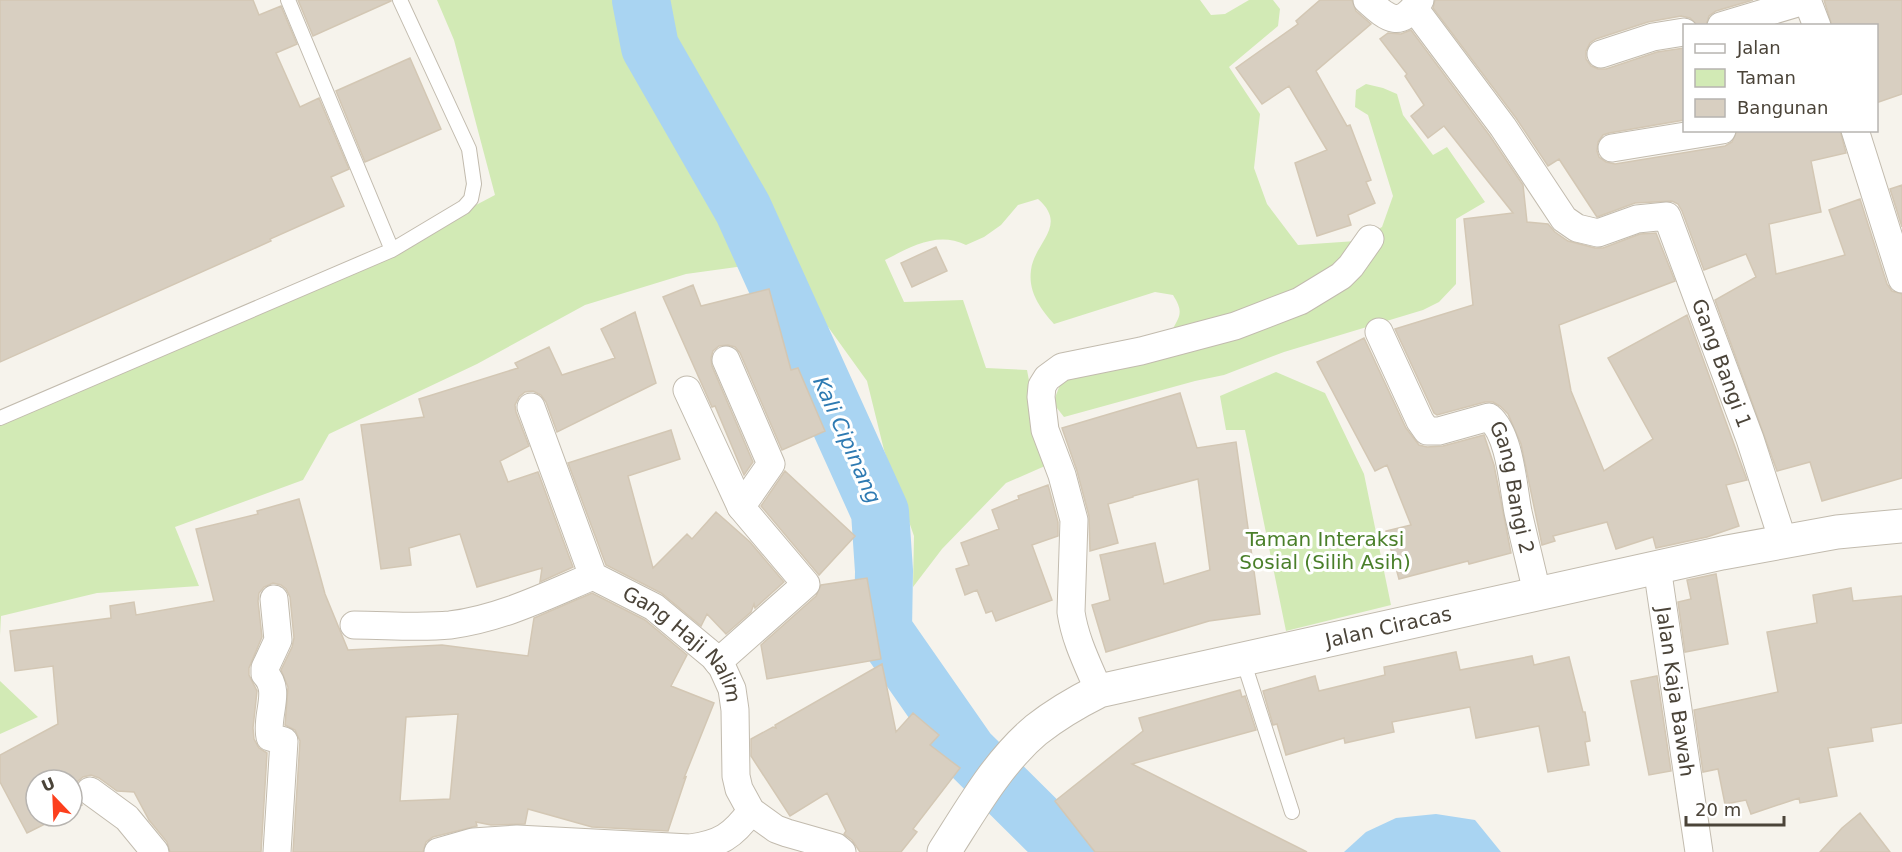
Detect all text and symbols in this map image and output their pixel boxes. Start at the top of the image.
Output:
legend [1683,24,1878,132]
text: Jalan [1736,37,1781,58]
text: Taman [1736,67,1796,88]
text: Bangunan [1737,97,1828,118]
street label: Gang Bangi 1 [1687,295,1757,431]
water label: Kali Cipinang [808,373,886,507]
street label: Gang Bangi 2 [1484,417,1539,556]
park label: Taman Interaksi Sosial (Silih Asih) [1239,527,1411,574]
street label: Gang Haji Nalim [619,581,746,704]
street label: Jalan Ciracas [1321,601,1454,653]
street label: Jalan Kaja Bawah [1651,603,1700,778]
north arrow [24,768,84,828]
text: U [39,773,58,796]
scale bar [1686,789,1784,827]
text: 20 m [1695,799,1741,820]

